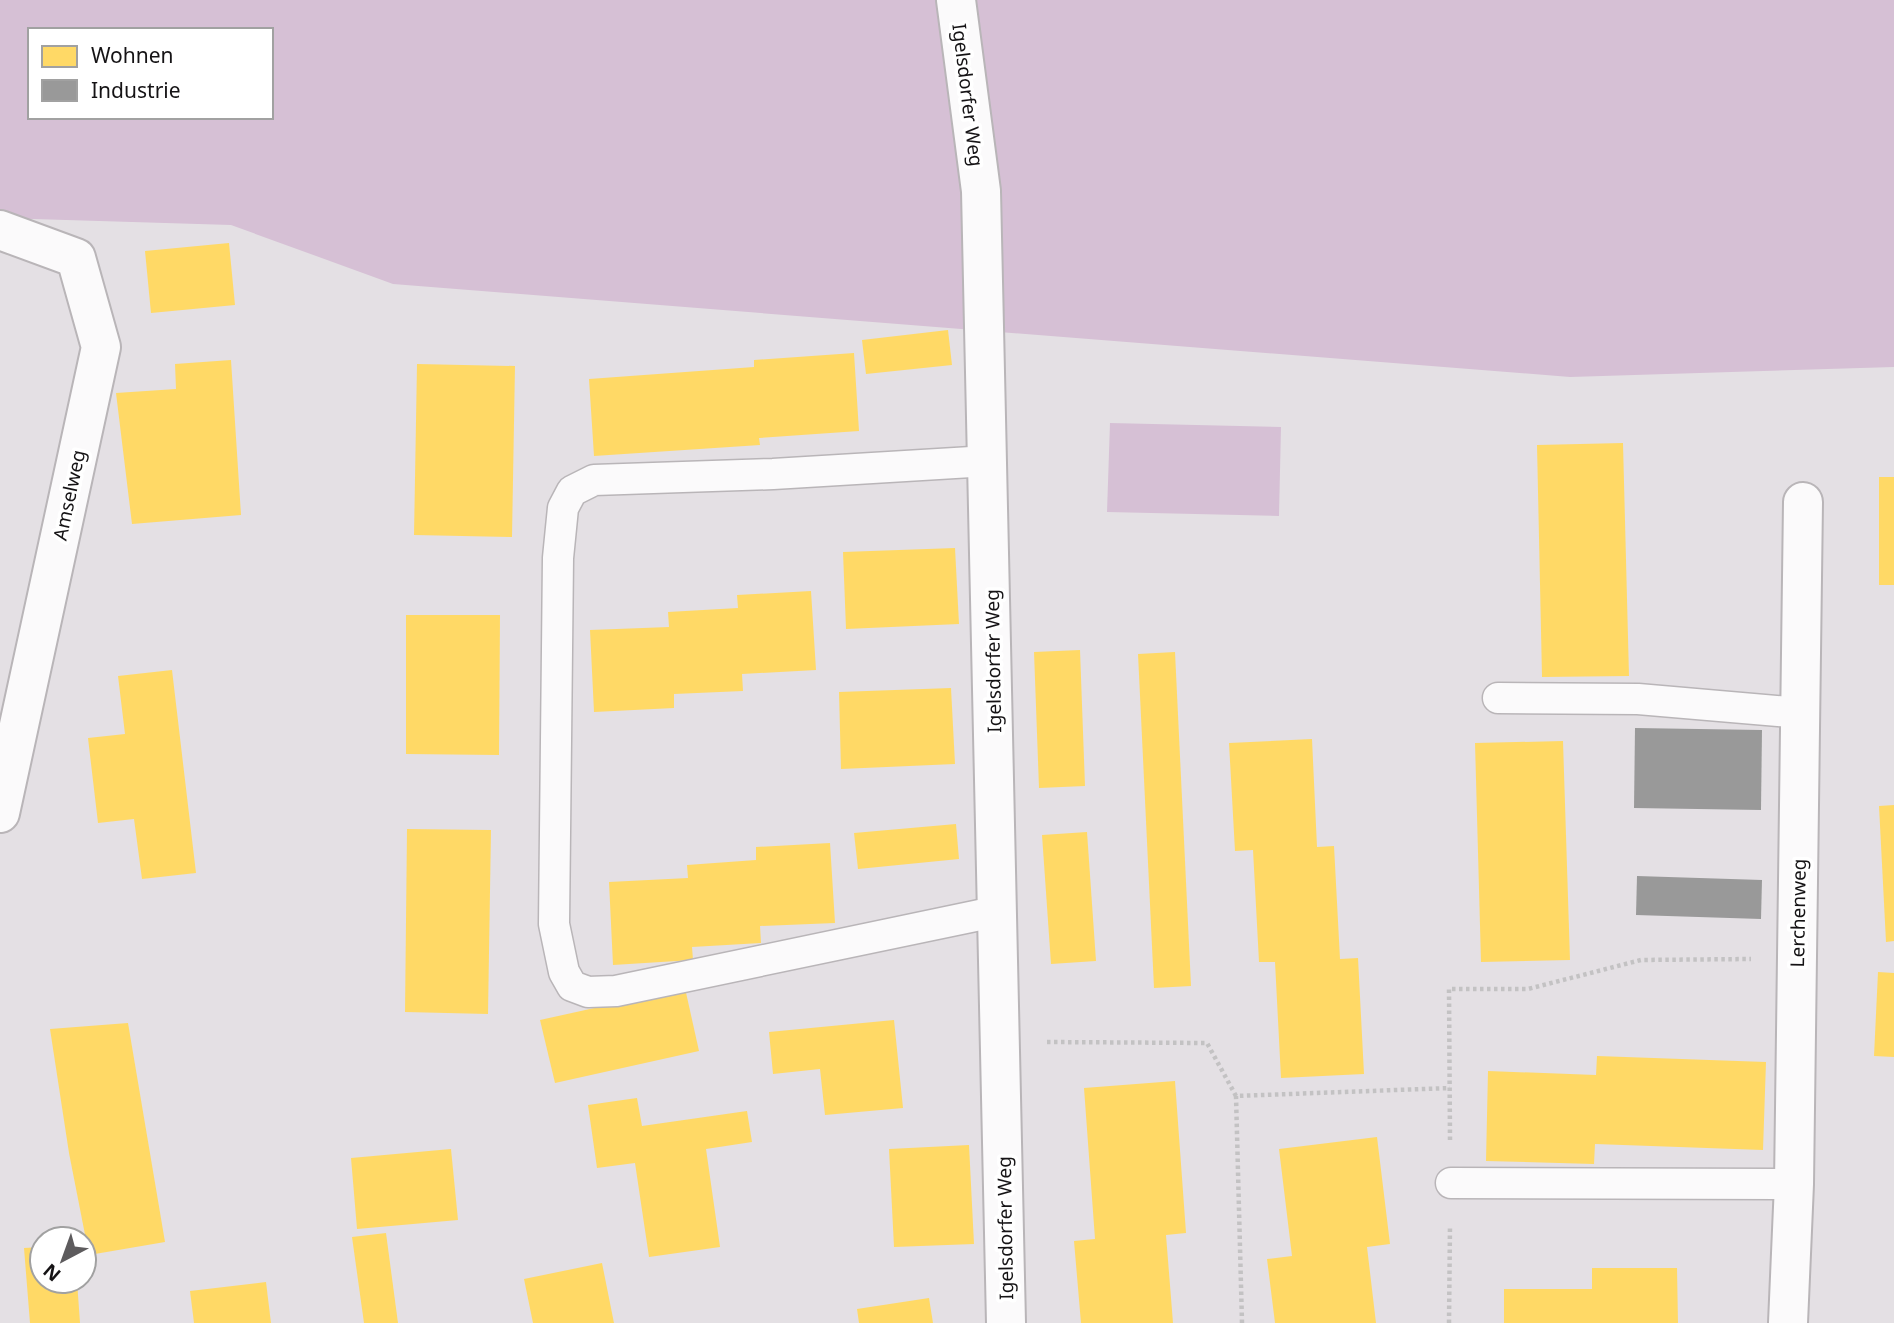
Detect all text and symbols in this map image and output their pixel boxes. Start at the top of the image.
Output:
street label: Igelsdorfer Weg [946,22,990,168]
legend [28,28,273,119]
text: Wohnen [91,41,174,69]
text: Industrie [91,76,181,104]
street label: Amselweg [47,447,91,543]
street label: Igelsdorfer Weg [979,589,1007,733]
street label: Lerchenweg [1784,858,1812,968]
street label: Igelsdorfer Weg [991,1156,1019,1300]
north arrow [28,1225,98,1295]
text: N [37,1258,66,1288]

